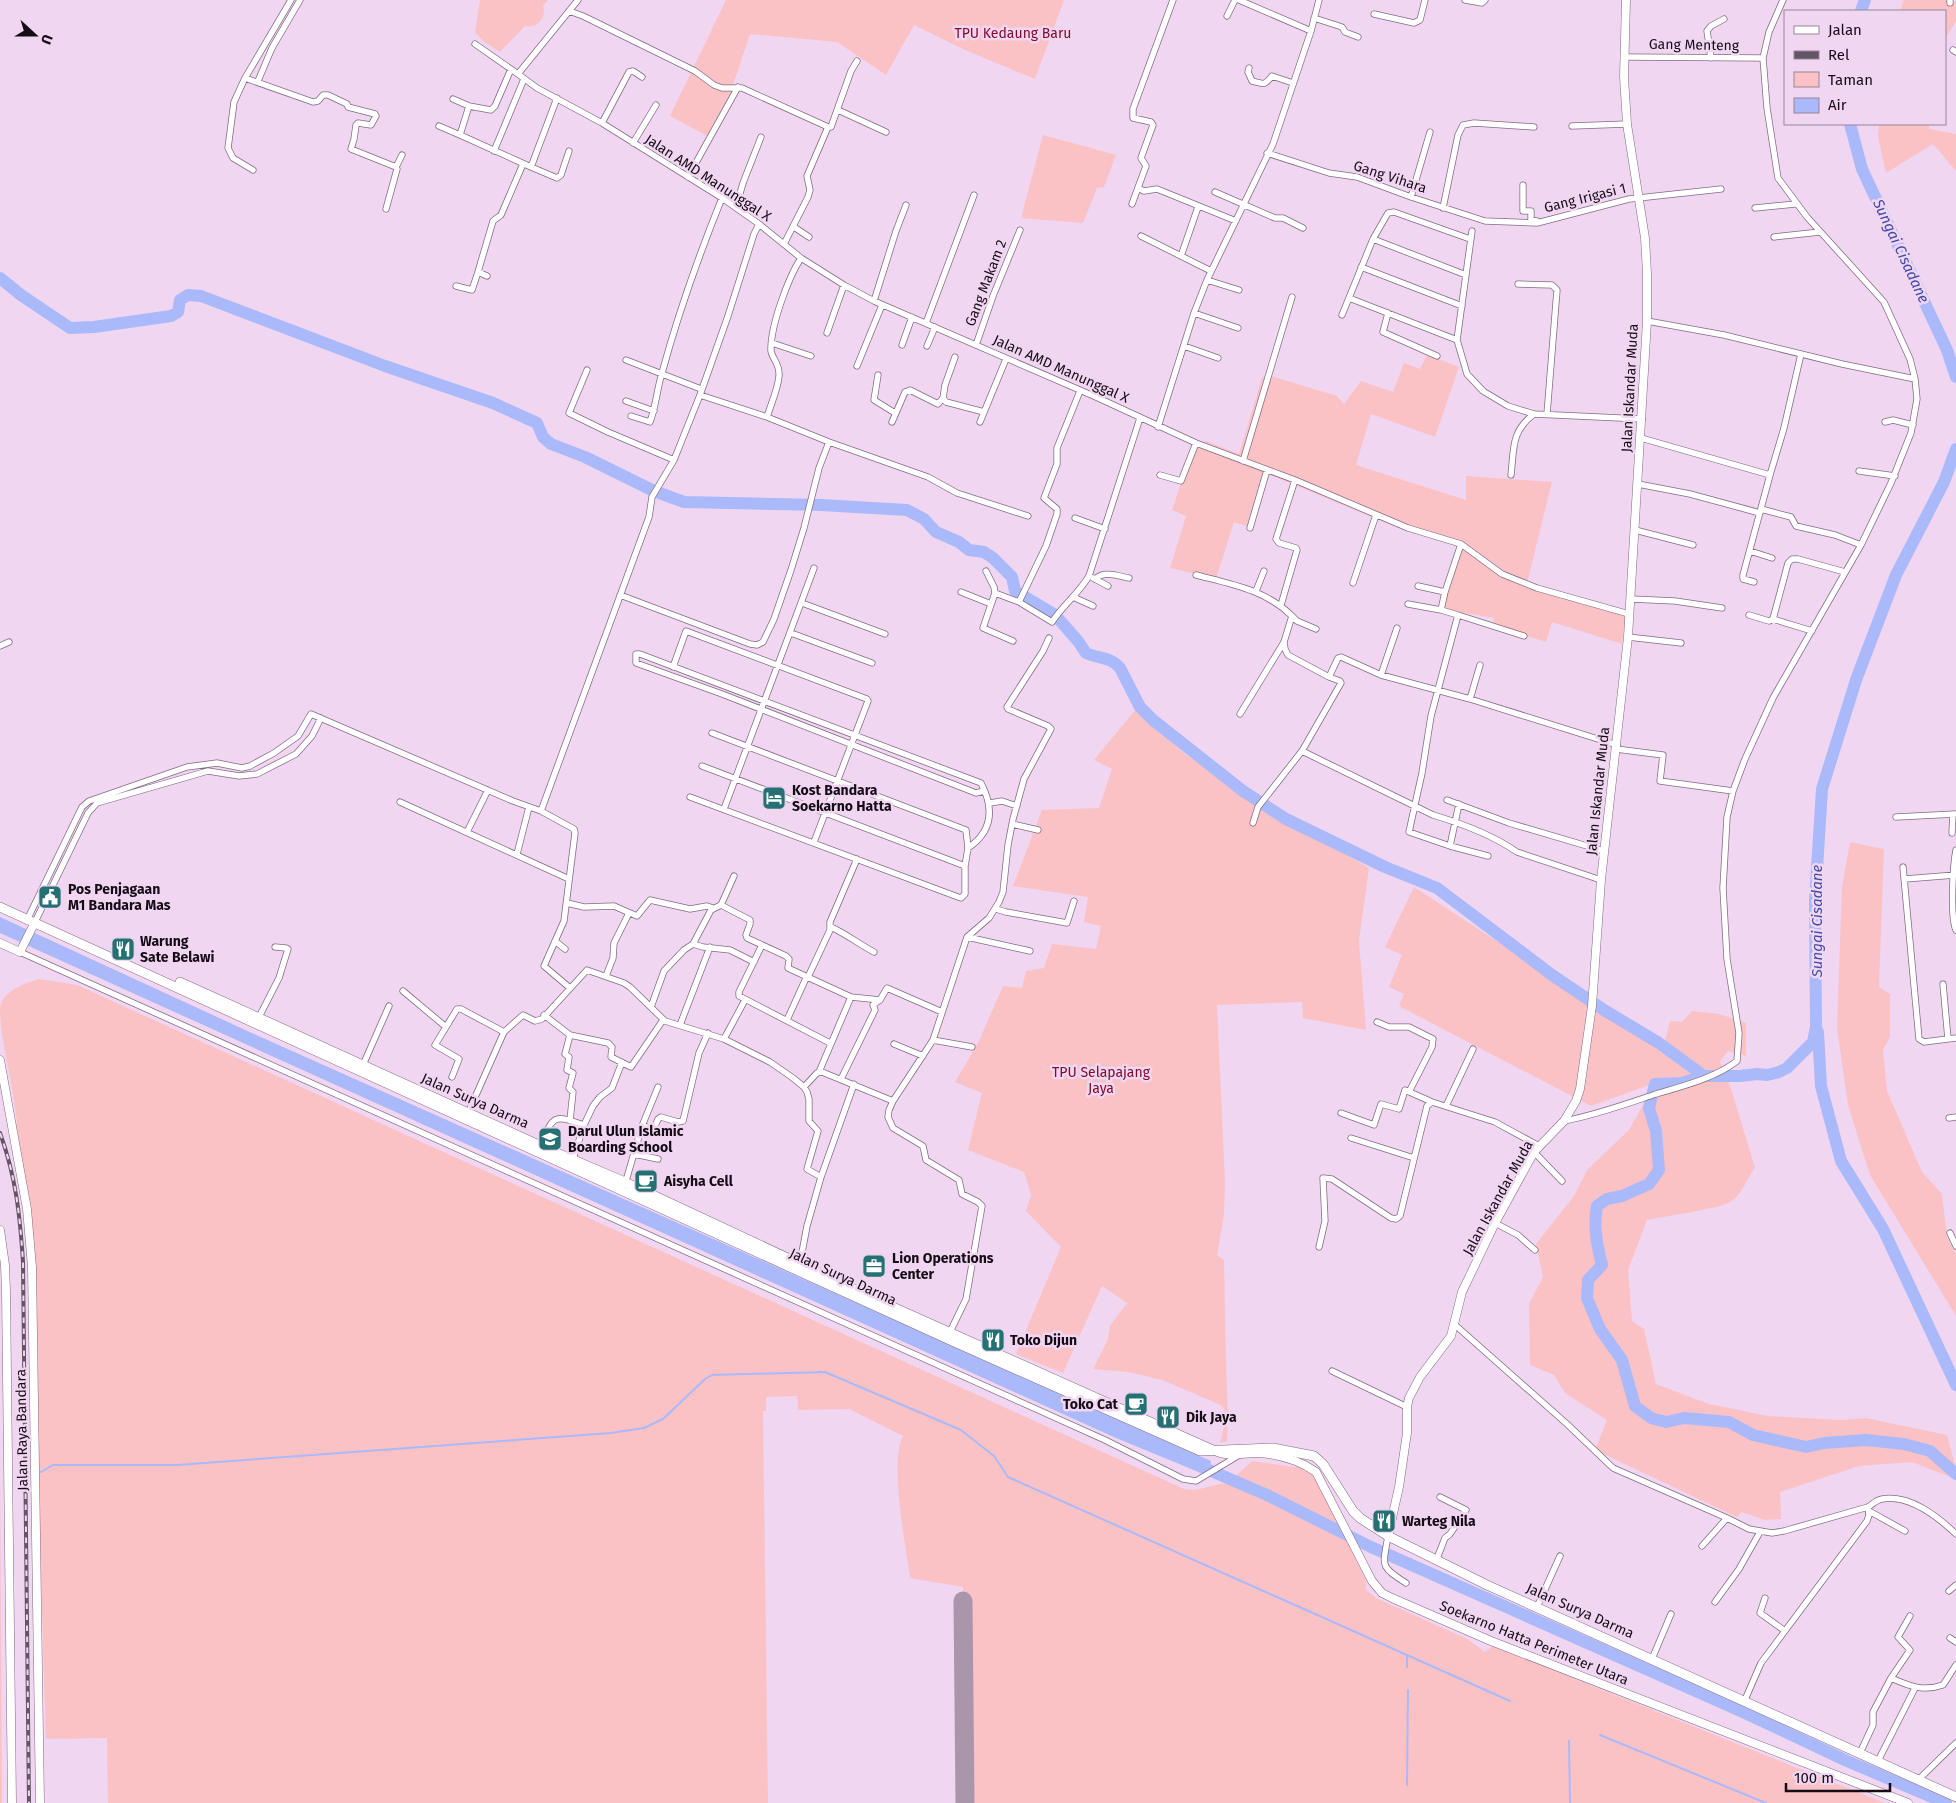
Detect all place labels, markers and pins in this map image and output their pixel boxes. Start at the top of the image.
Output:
place label: Kost Bandara Soekarno Hatta [792,782,892,815]
hotel icon: Kost Bandara Soekarno Hatta [761,785,787,811]
place label: Pos Penjagaan M1 Bandara Mas [68,881,171,914]
public building icon: Pos Penjagaan M1 Bandara Mas [37,884,63,910]
place label: Warung Sate Belawi [140,933,214,966]
restaurant icon: Warung Sate Belawi [110,936,136,962]
place label: Darul Ulun Islamic Boarding School [568,1123,684,1156]
school or university icon: Darul Ulun Islamic Boarding School [537,1126,563,1152]
cafe icon: Aisyha Cell [633,1168,659,1194]
place label: Aisyha Cell [663,1173,734,1190]
place label: Lion Operations Center [892,1250,994,1283]
office icon: Lion Operations Center [861,1253,887,1279]
restaurant icon: Toko Dijun [980,1327,1006,1353]
place label: Toko Dijun [1010,1332,1077,1349]
cafe icon: Toko Cat [1123,1391,1149,1417]
place label: Toko Cat [1063,1396,1119,1413]
restaurant icon: Dik Jaya [1155,1404,1181,1430]
place label: Dik Jaya [1186,1409,1237,1426]
restaurant icon: Warteg Nila [1371,1508,1397,1534]
place label: Warteg Nila [1402,1513,1476,1530]

